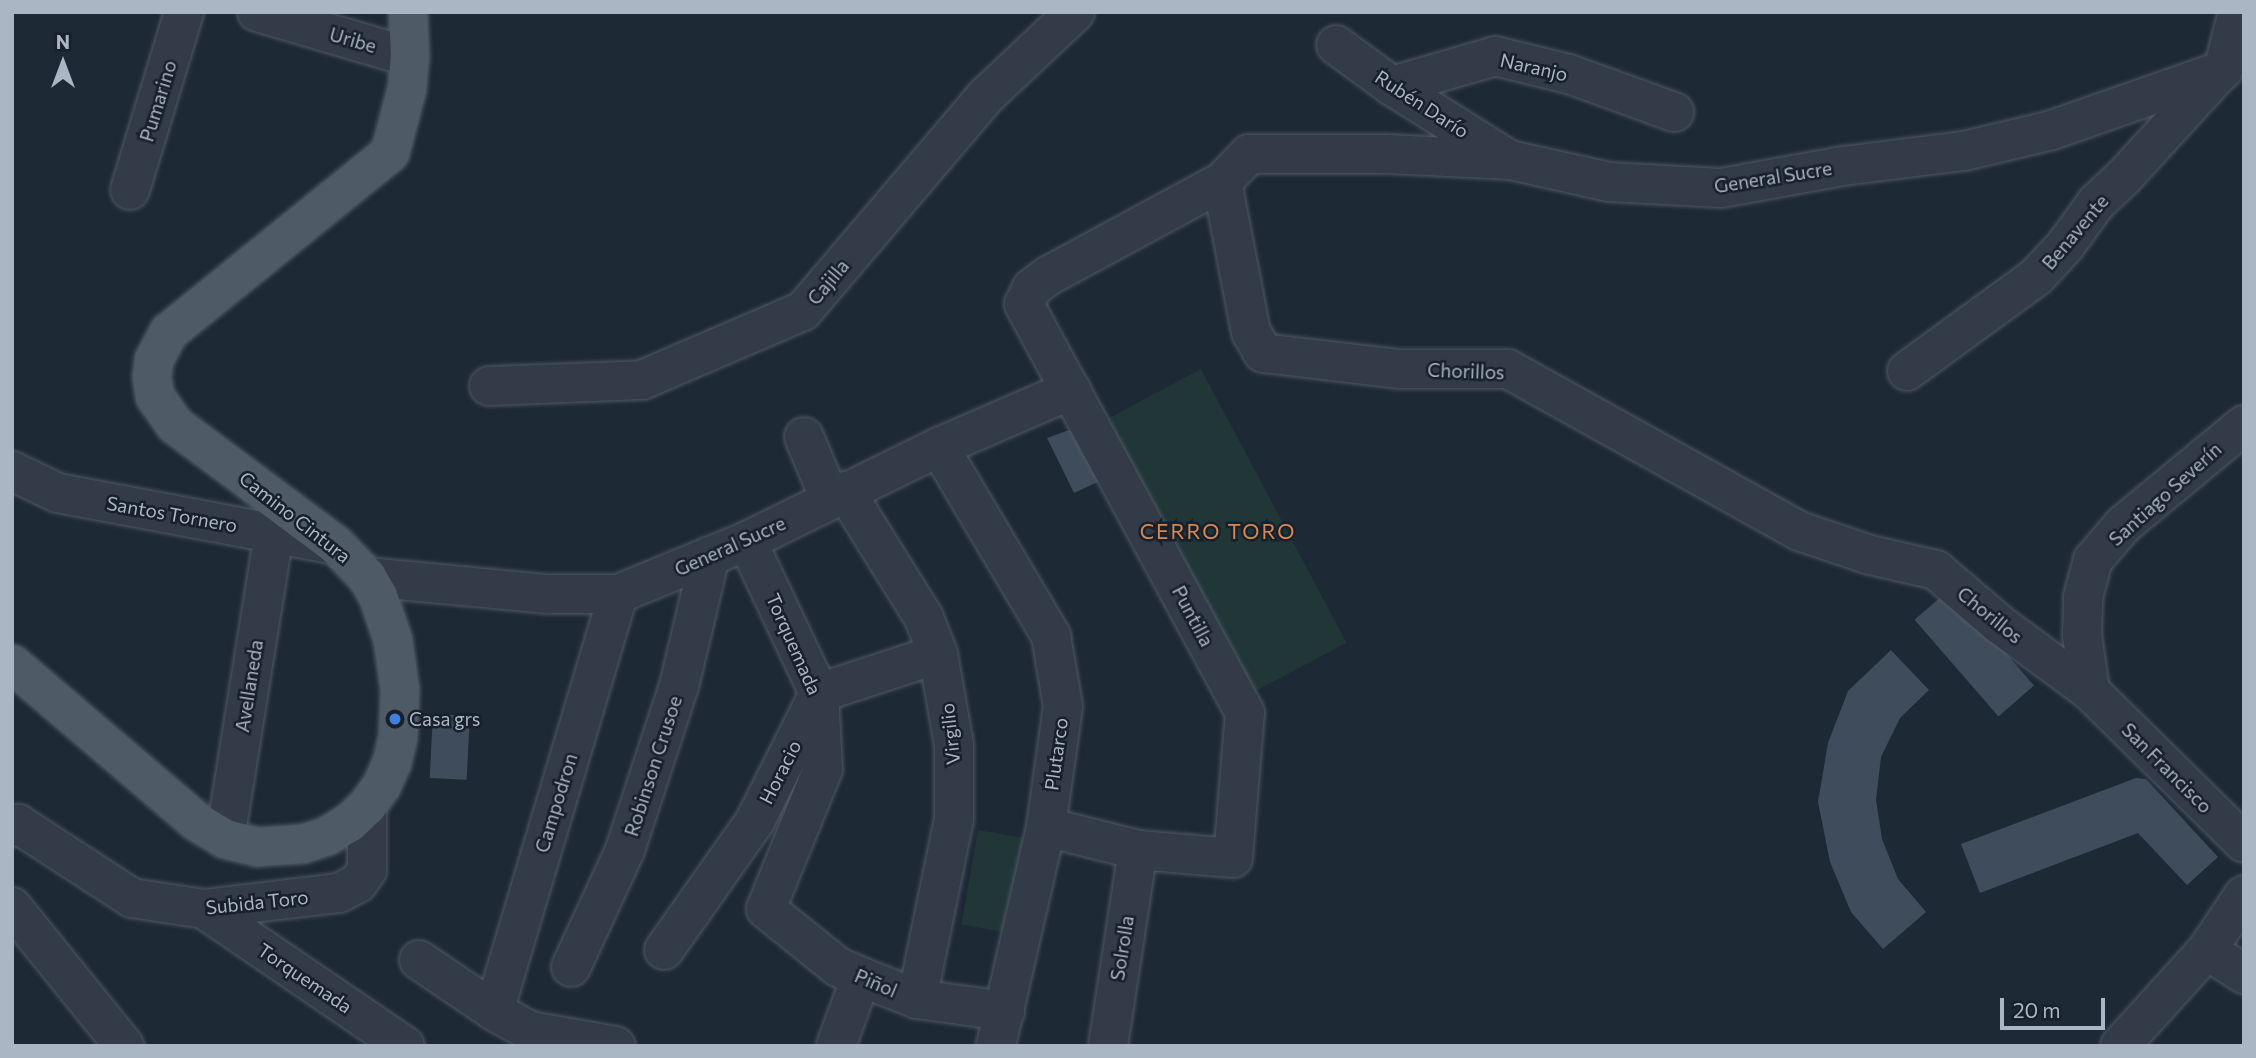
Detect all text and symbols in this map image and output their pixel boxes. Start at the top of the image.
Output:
street label: Uribe [327,22,379,58]
north arrow [28,28,98,98]
text: N [56,30,70,53]
street label: Naranjo [1498,48,1570,86]
street label: Pumarino [135,58,181,144]
street label: Rubén Darío [1371,65,1473,143]
street label: General Sucre [1712,156,1834,198]
street label: Benavente [2037,190,2113,274]
street label: Cajilla [802,255,854,309]
street label: Chorillos [1427,358,1505,384]
street label: Santiago Severín [2104,438,2226,550]
street label: Camino Cintura [235,467,355,567]
street label: Santos Tornero [105,491,239,537]
street label: General Sucre [671,511,789,581]
district label: CERRO TORO [1141,518,1295,544]
street label: Puntilla [1168,582,1218,650]
street label: Chorillos [1953,582,2027,648]
street label: Torquemada [762,590,826,698]
street label: Avellaneda [230,638,268,734]
street label: Robinson Crusoe [620,693,686,839]
street label: Virgilio [935,702,965,766]
place label: Casa grs [409,708,480,730]
marker: Casa grs [387,711,403,727]
street label: Plutarco [1040,716,1072,792]
street label: San Francisco [2117,718,2217,818]
street label: Horacio [754,736,806,808]
street label: Campodron [530,751,582,855]
street label: Subida Toro [205,885,309,919]
street label: Solrolla [1106,914,1138,982]
street label: Torquemada [254,938,356,1018]
street label: Piñol [851,964,901,1002]
scale bar [2004,984,2109,1028]
text: 20 m [2013,997,2061,1022]

